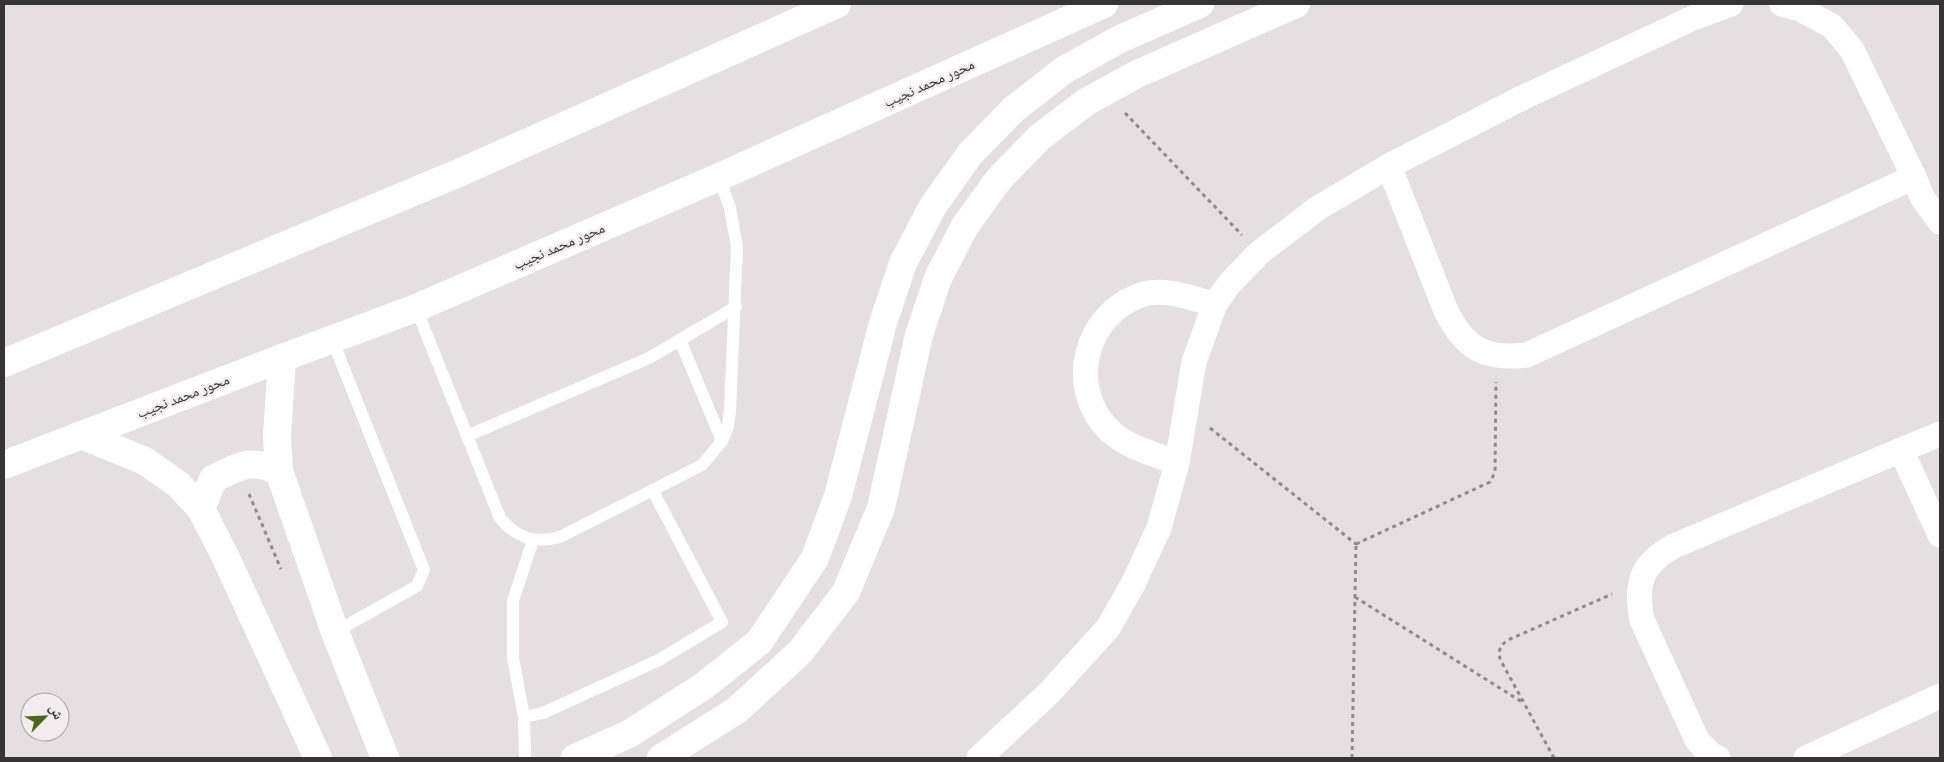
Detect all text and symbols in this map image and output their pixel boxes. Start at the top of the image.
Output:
street label: محور محمد نجيب [879,51,978,112]
street label: محور محمد نجيب [509,215,608,274]
street label: محور محمد نجيب [133,366,232,423]
north arrow [20,692,70,742]
text: ش [46,700,70,722]

